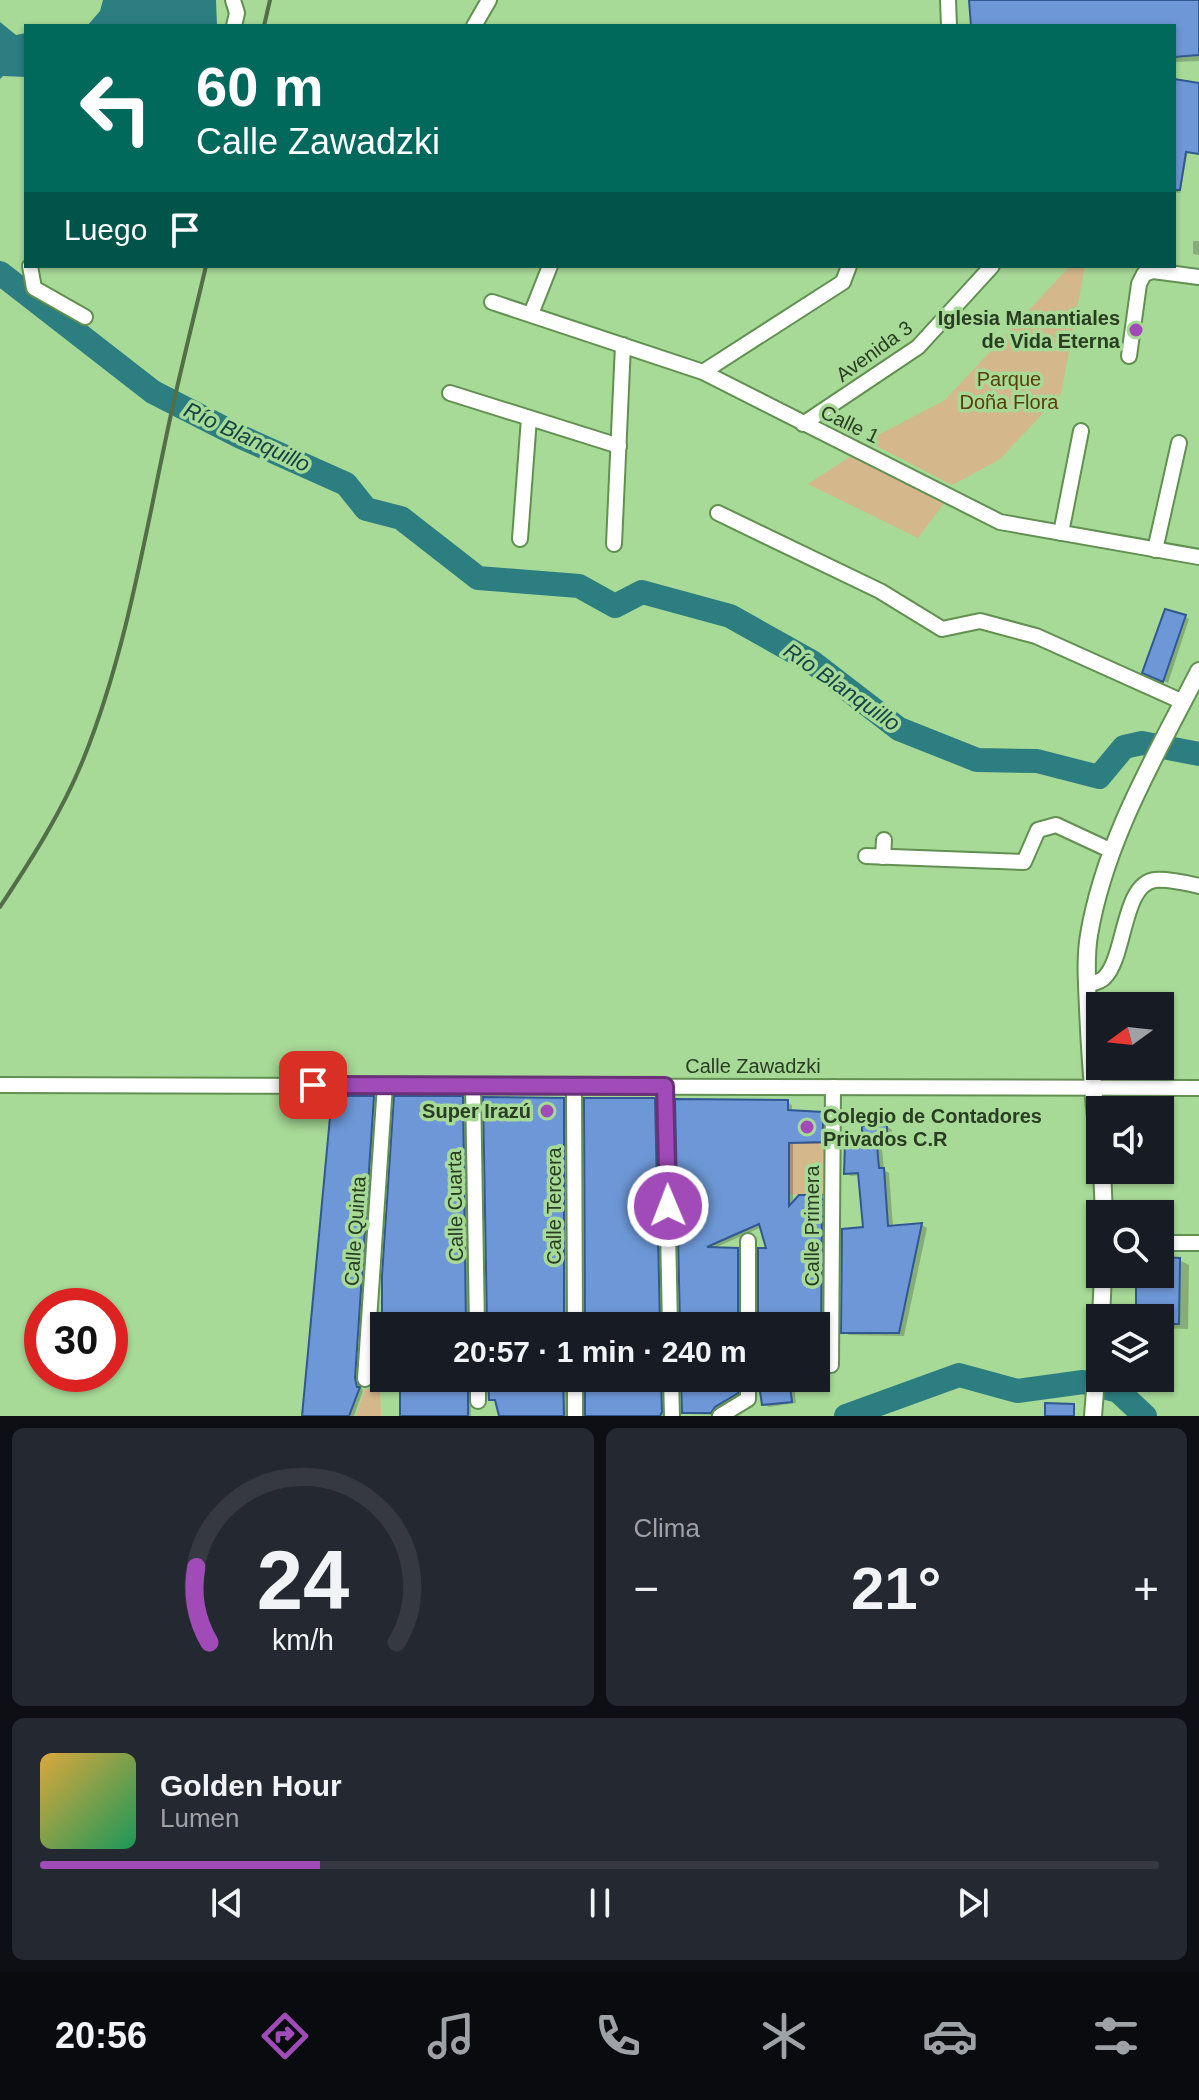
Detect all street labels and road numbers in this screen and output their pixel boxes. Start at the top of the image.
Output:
street label: Avenida 3 [832,316,916,386]
street label: Calle 1 [817,400,883,448]
street label: Calle Zawadzki [685,1055,821,1077]
street label: Calle Tercera [543,1146,565,1265]
street label: Calle Cuarta [443,1149,467,1262]
street label: Calle Primera [801,1165,823,1287]
street label: Calle Quinta [340,1174,370,1287]

